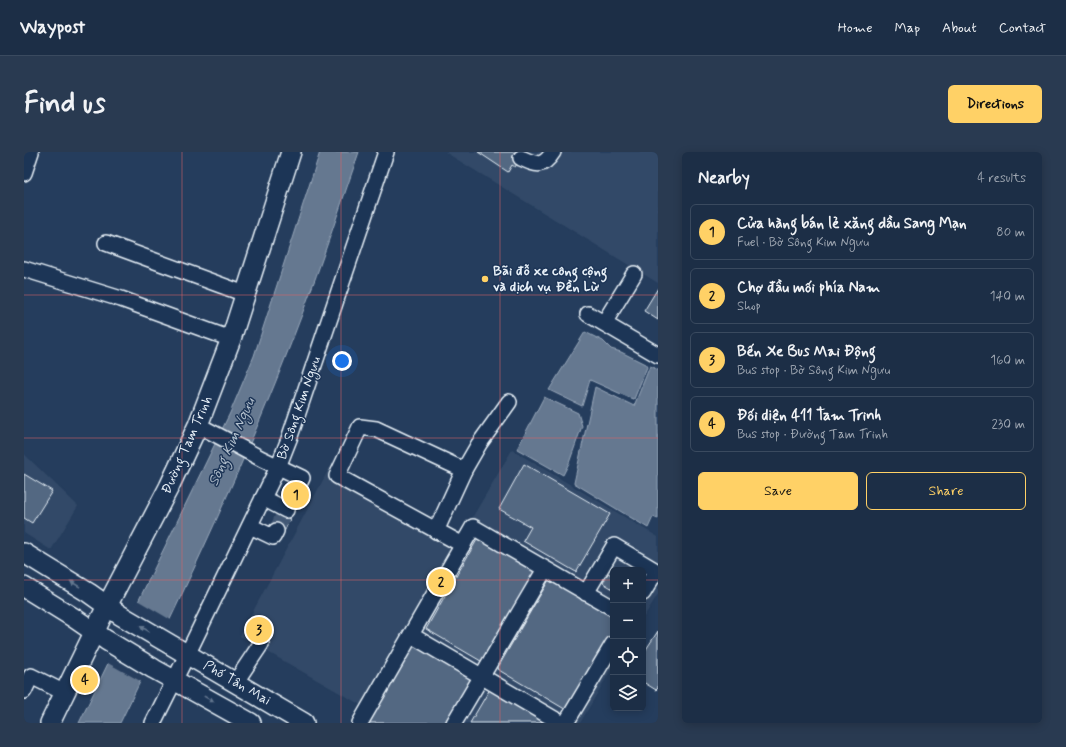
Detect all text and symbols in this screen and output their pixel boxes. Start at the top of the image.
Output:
text: Waypost [20,15,85,40]
text: Home [838,19,872,37]
text: Map [894,19,920,37]
text: About [942,19,977,37]
text: Contact [999,19,1046,37]
button: Directions [948,85,1042,123]
text: Find us [24,86,105,123]
text: Nearby [698,167,750,189]
text: 4 results [977,170,1026,187]
text: Cửa hàng bán lẻ xăng dầu Sang Mạn [737,214,966,234]
text: 1 [709,224,715,241]
text: 80 m [996,224,1025,241]
text: Fuel · Bờ Sông Kim Ngưu [737,234,869,251]
place label: Bãi đỗ xe công cộng và dịch vụ Đền Lừ [493,262,608,296]
marker: Bãi đỗ xe công cộng và dịch vụ Đền Lừ [480,274,490,284]
text: Chợ đầu mối phía Nam [737,278,880,298]
text: 2 [709,288,715,305]
text: 140 m [990,288,1025,305]
text: Shop [737,298,761,315]
text: Bến Xe Bus Mai Động [737,342,876,362]
your location [332,351,352,371]
text: 3 [709,352,715,369]
text: 160 m [990,352,1025,369]
street label: Bờ Sông Kim Ngưu [273,354,327,463]
text: Bus stop · Bờ Sông Kim Ngưu [737,362,890,379]
street label: Đường Tam Trinh [157,393,219,498]
water label: Sông Kim Ngưu [204,394,263,490]
text: Đối diện 411 Tam Trinh [737,406,881,426]
text: 4 [708,416,716,433]
text: 230 m [991,416,1025,433]
text: Bus stop · Đường Tam Trinh [737,426,888,443]
button: Save [698,472,858,510]
button: Share [866,472,1026,510]
pin: 1 [283,480,309,510]
pin: 2 [428,567,454,597]
map controls [610,567,646,711]
button: + [610,567,646,603]
one-way arrow [69,581,81,588]
button: − [610,603,646,639]
pin: 3 [246,615,272,645]
one-way arrow [139,626,151,633]
button: locate [610,639,646,675]
street label: Phố Tân Mai [200,656,274,710]
pin: 4 [72,665,98,695]
button: layers [610,675,646,711]
one-way arrow [203,696,215,703]

